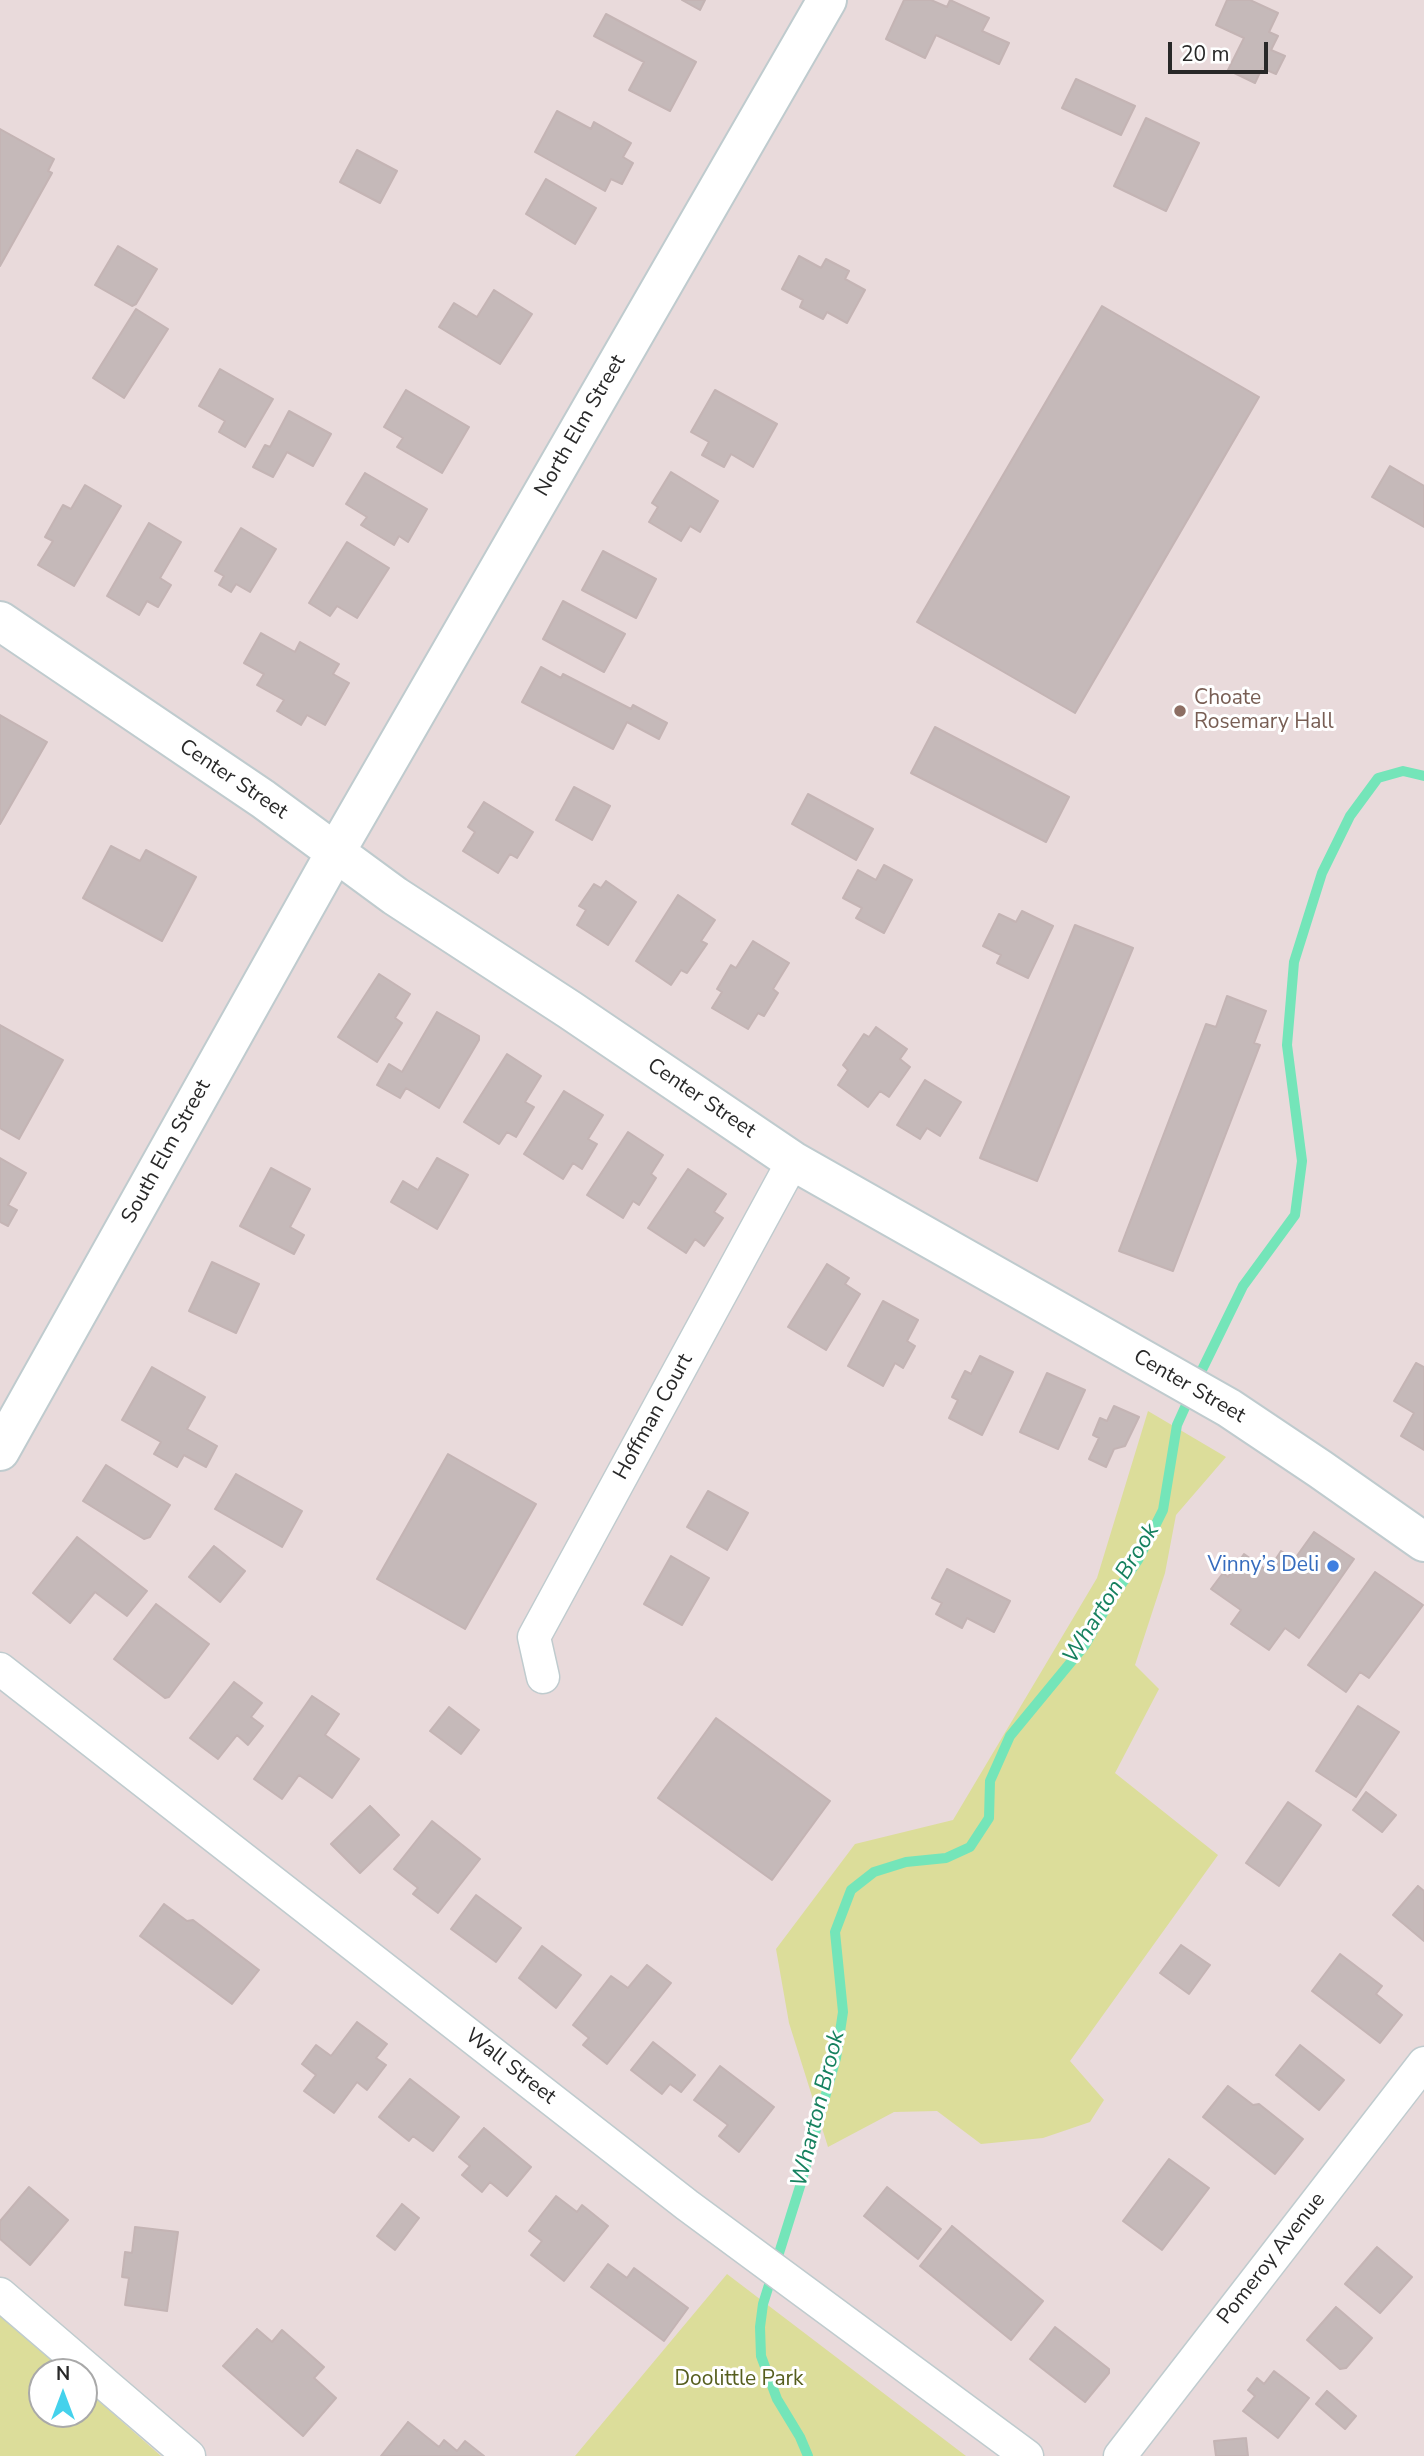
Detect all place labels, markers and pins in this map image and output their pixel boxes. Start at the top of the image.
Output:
place label: Choate Rosemary Hall [1194,686,1334,736]
marker: Choate Rosemary Hall [1172,703,1188,719]
place label: Vinny’s Deli [1208,1553,1319,1579]
marker: Vinny’s Deli [1325,1558,1341,1574]

